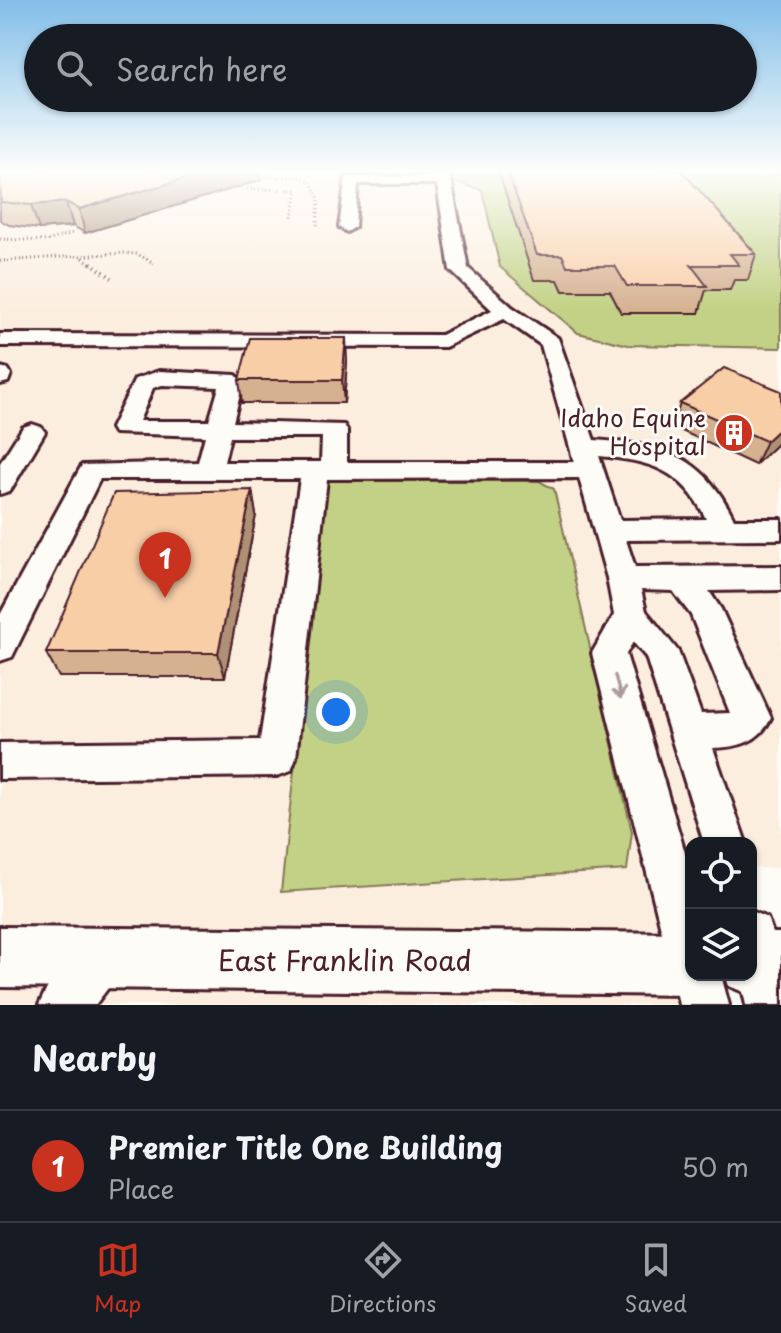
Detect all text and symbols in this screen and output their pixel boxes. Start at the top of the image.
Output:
search box [24,24,757,112]
icon: search [52,46,96,90]
text: Search here [116,46,288,91]
place label: Idaho Equine Hospital [560,399,706,463]
building icon: Idaho Equine Hospital [713,412,755,454]
pin: 1 [139,532,191,598]
one-way arrow [611,673,626,699]
your location [316,692,356,732]
map controls [685,837,757,981]
button: locate [685,837,757,909]
button: layers [685,909,757,981]
street label: East Franklin Road [218,938,472,981]
text: Nearby [32,1031,157,1083]
text: Premier Title One Building [108,1124,503,1169]
text: 1 [52,1147,64,1186]
text: 50 m [682,1147,749,1186]
text: Place [108,1169,174,1208]
tab: Map [94,1238,141,1319]
tab: Directions [329,1238,436,1319]
tab: Saved [624,1238,687,1319]

